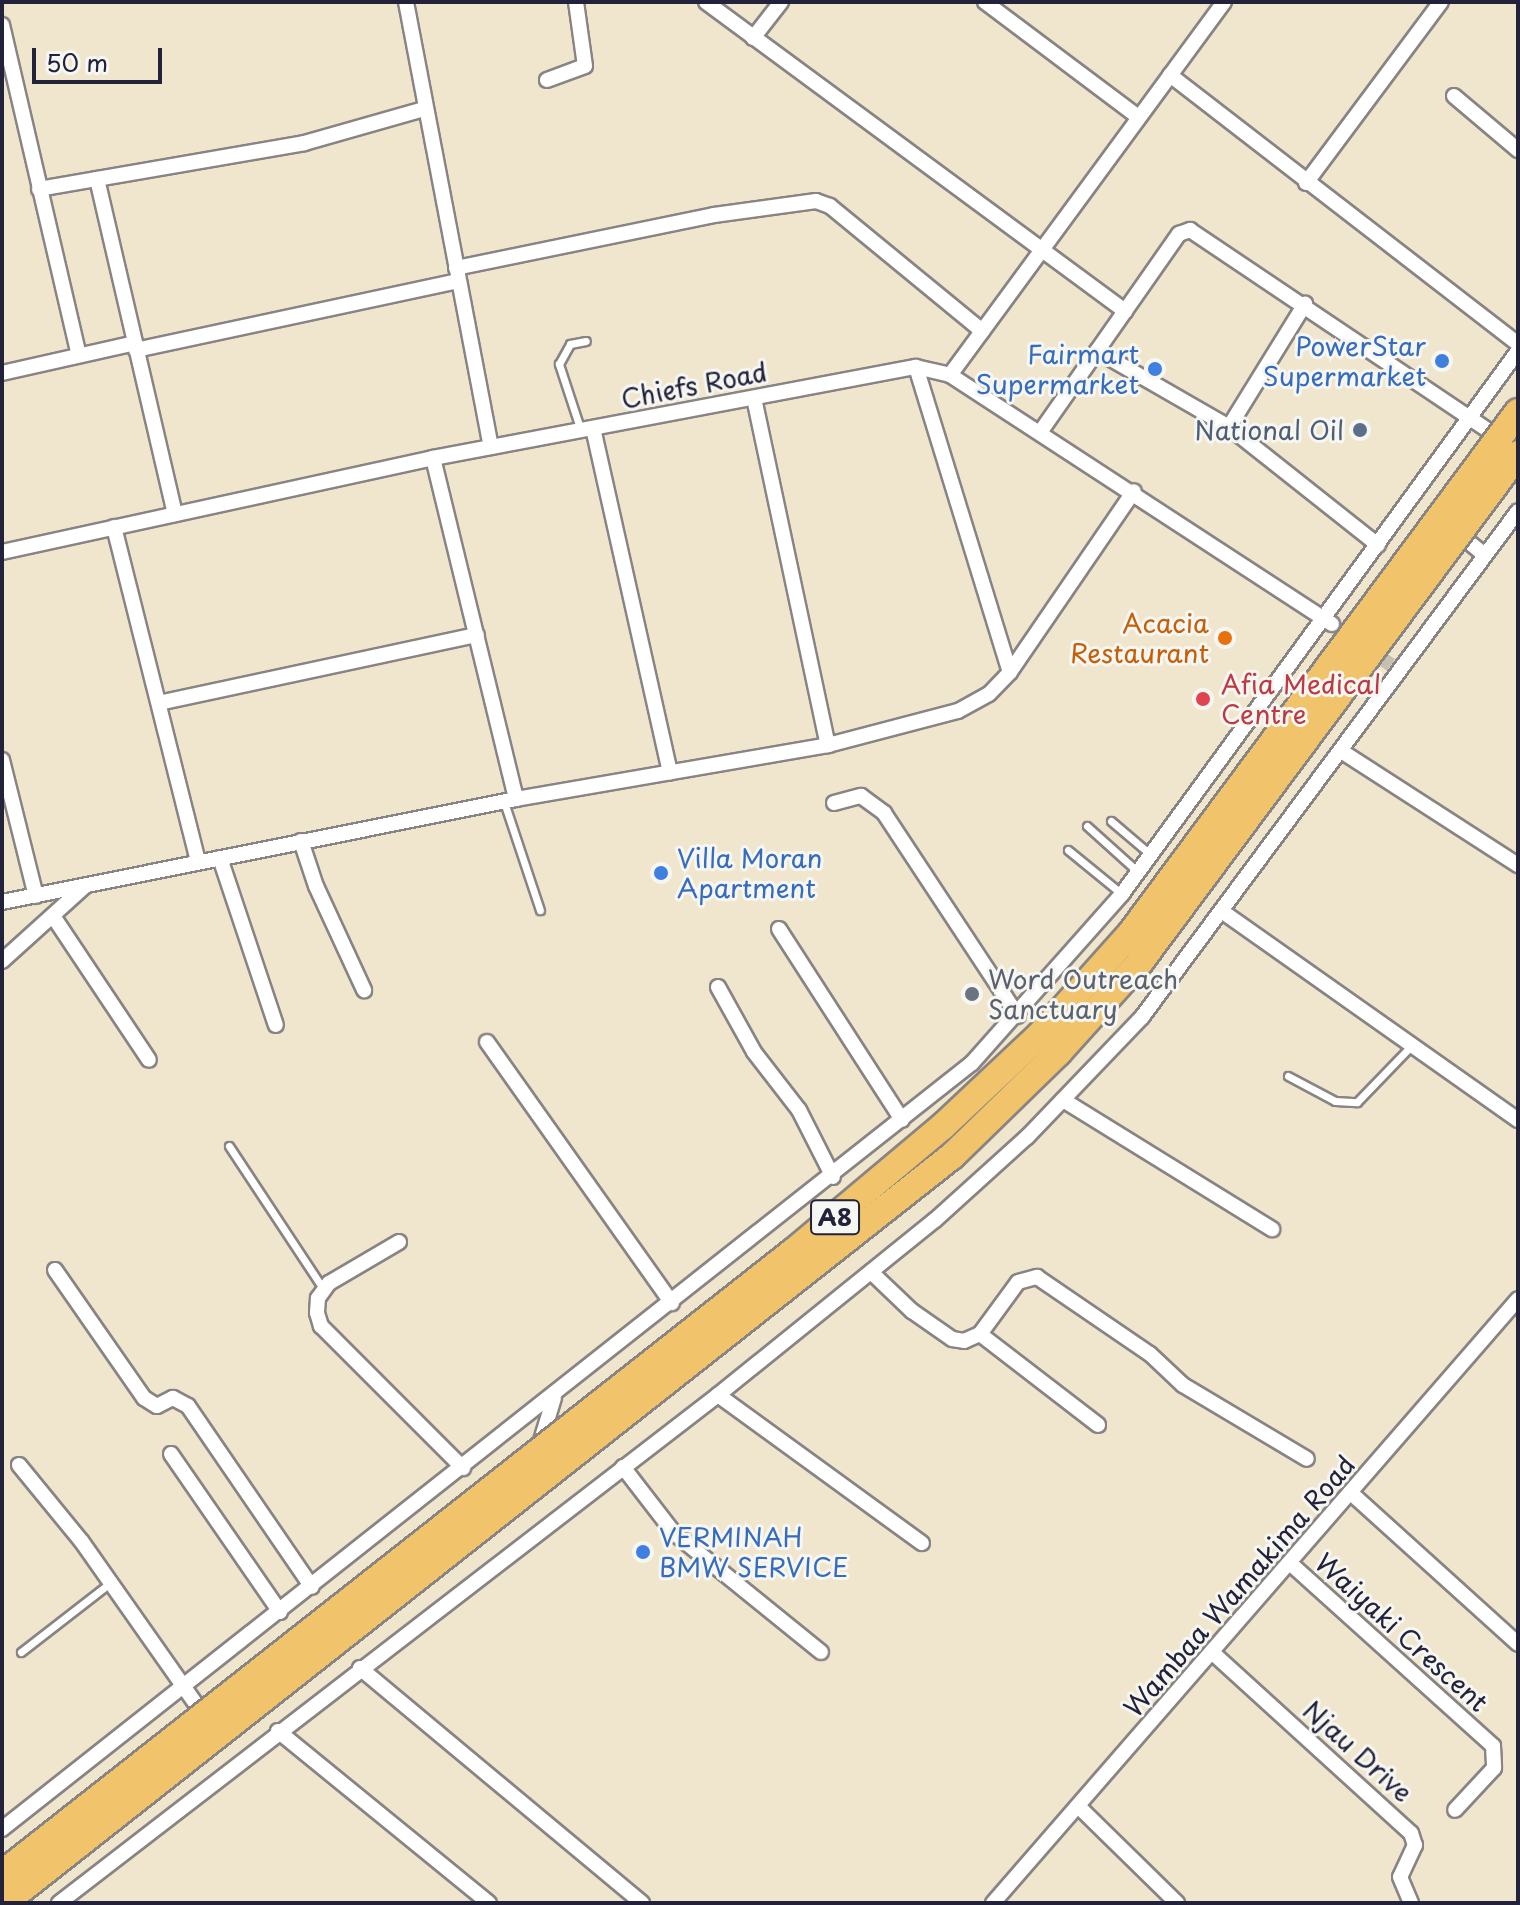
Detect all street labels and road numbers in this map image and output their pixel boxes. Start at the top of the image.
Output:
street label: Chiefs Road [618,356,770,414]
road number: A8 [809,1197,861,1237]
street label: Wambaa Wamakima Road [1117,1449,1361,1723]
street label: Waiyaki Crescent [1309,1546,1495,1718]
street label: Njau Drive [1298,1694,1418,1808]

